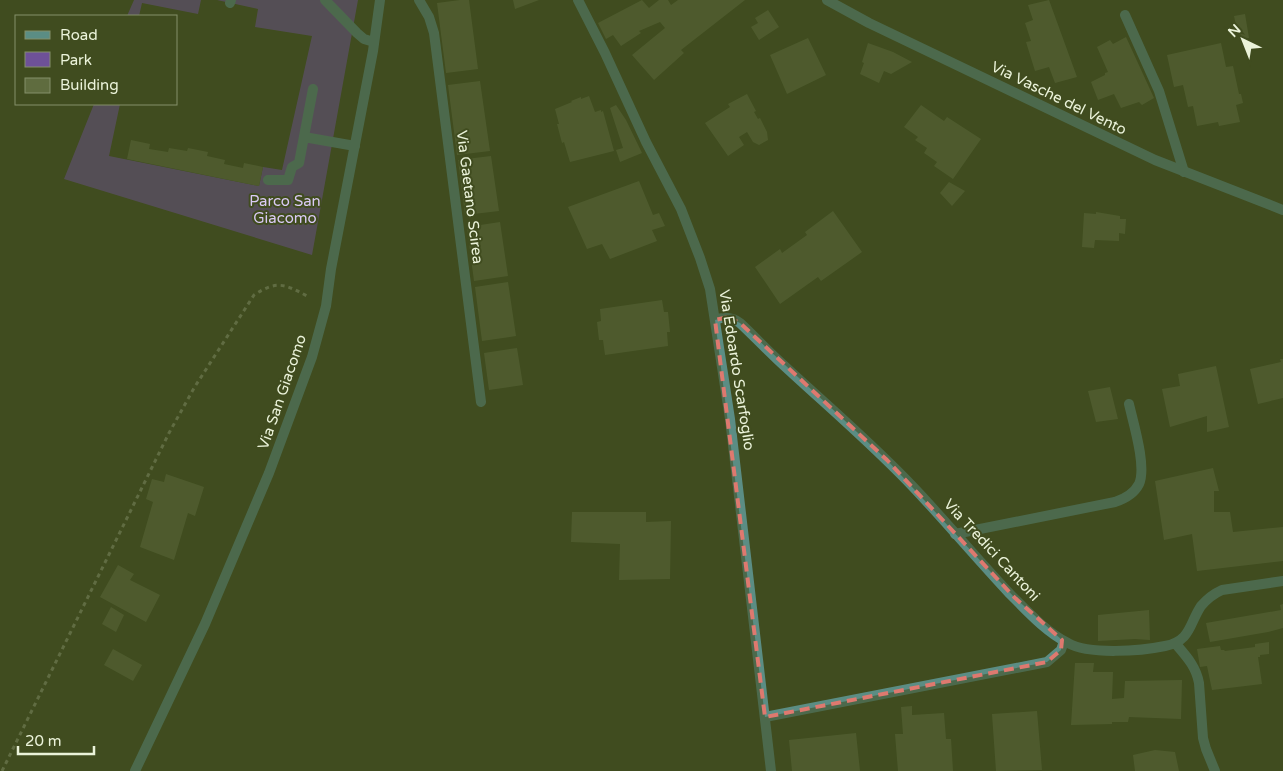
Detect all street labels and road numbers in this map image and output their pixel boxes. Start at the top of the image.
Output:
street label: Via Vasche del Vento [988,57,1130,139]
street label: Via Gaetano Scirea [453,129,487,265]
street label: Via Edoardo Scarfoglio [715,288,759,452]
street label: Via San Giacomo [254,332,310,452]
street label: Via Tredici Cantoni [940,495,1044,605]

